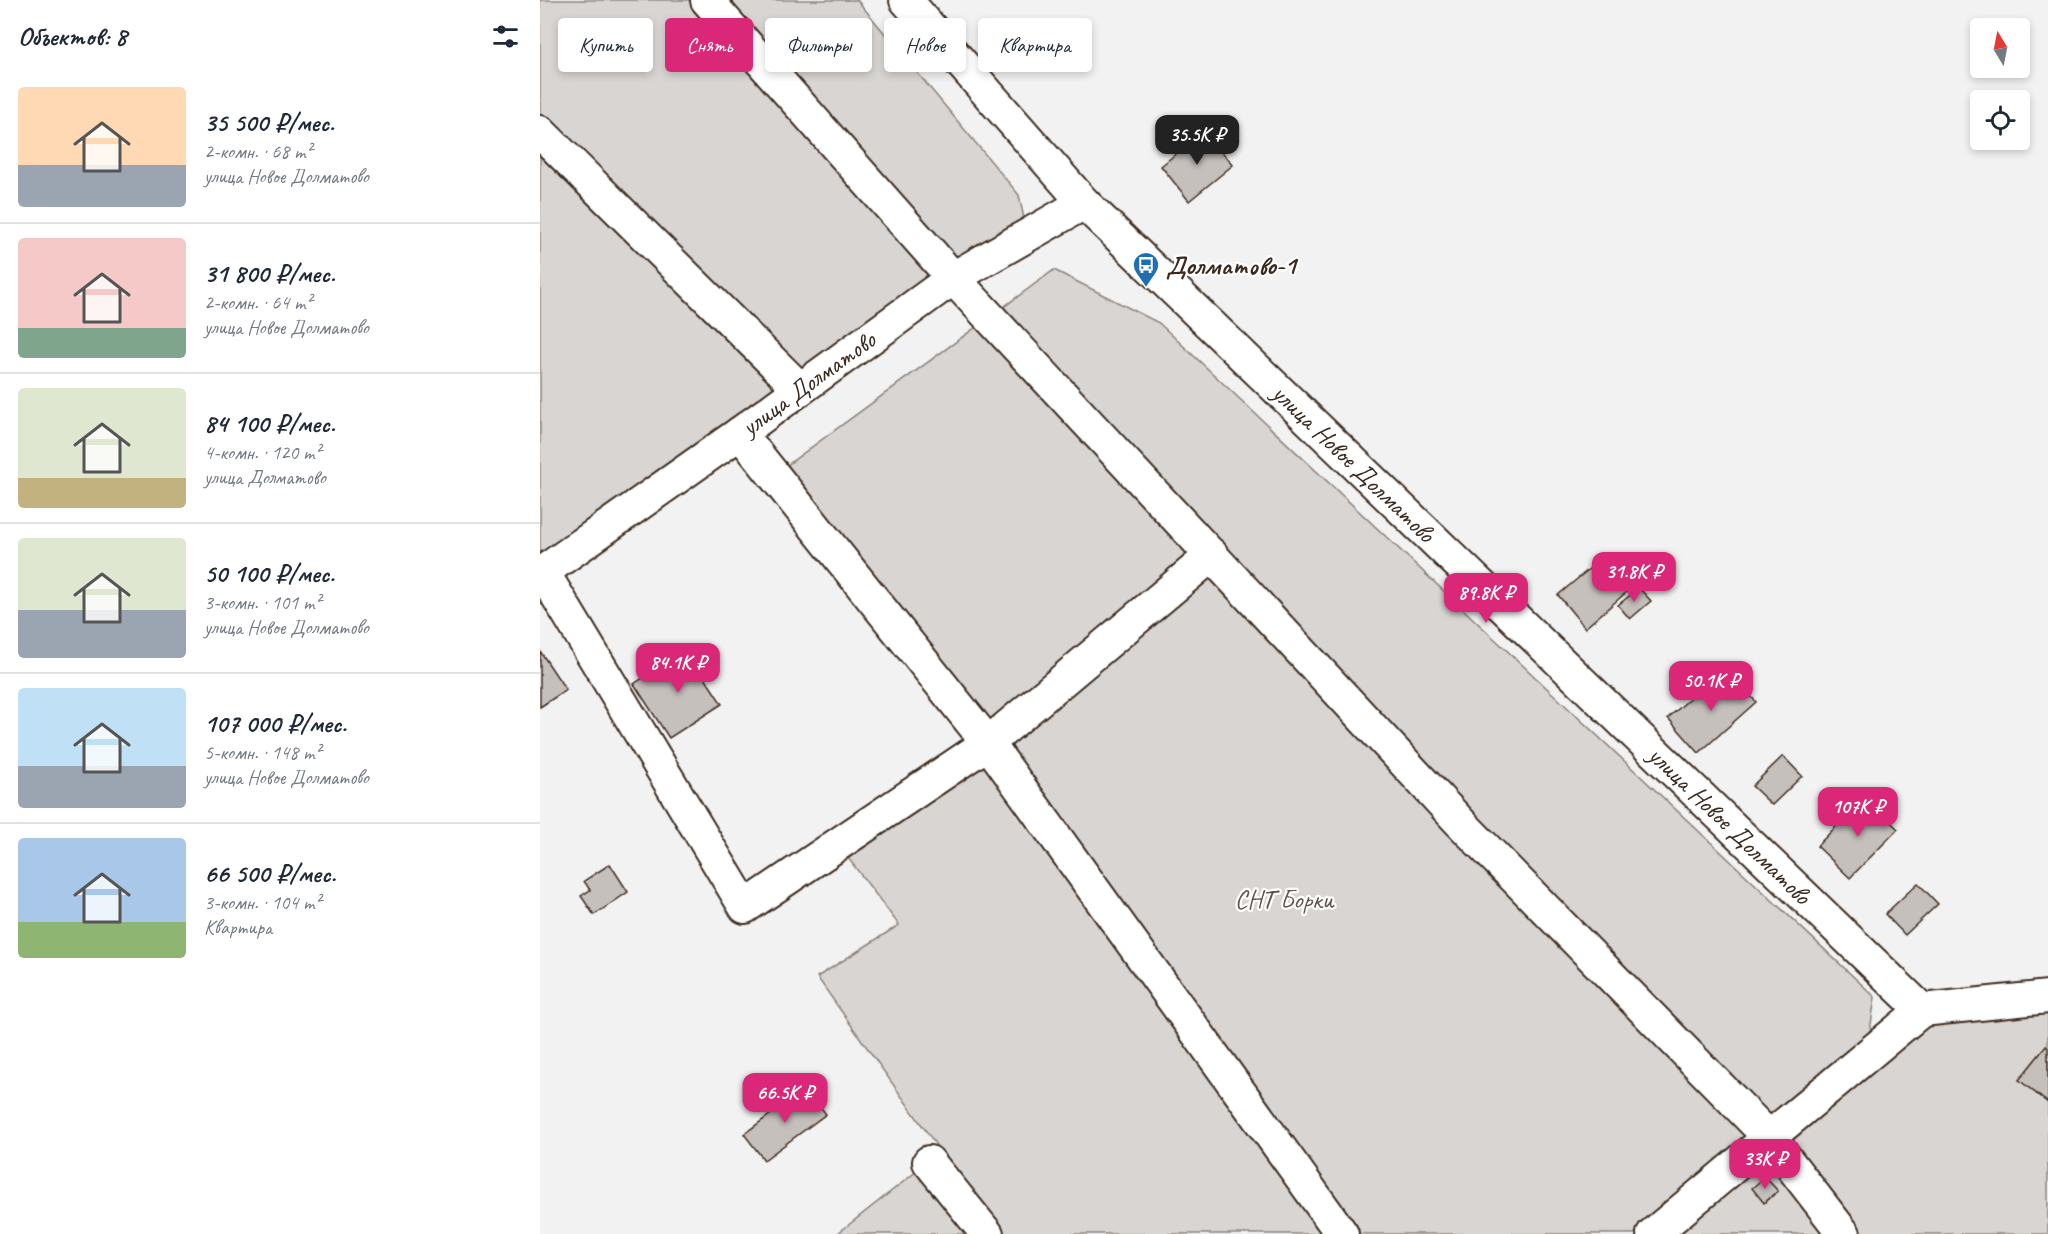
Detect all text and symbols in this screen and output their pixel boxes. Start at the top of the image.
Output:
chip: Купить [558,18,653,72]
chip: Снять [665,18,753,72]
chip: Фильтры [765,18,872,72]
chip: Новое [884,18,966,72]
chip: Квартира [978,18,1092,72]
north arrow [1970,18,2030,78]
map controls [1970,18,2030,150]
text: Объектов: 8 [18,20,127,53]
icon: filters [489,20,522,53]
button: locate [1970,90,2030,150]
text: 35 500 ₽/мес. [204,106,334,139]
icon: home [66,111,138,183]
pin: 35.5K ₽ [1142,115,1252,166]
text: 35.5K ₽ [1169,122,1225,147]
text: 2-комн. · 68 m² [204,139,312,164]
text: улица Новое Долматово [204,164,369,189]
place label: Долматово-1 [1166,249,1299,282]
bus stop icon: Долматово-1 [1131,250,1161,288]
text: 31 800 ₽/мес. [204,257,335,290]
icon: home [66,262,138,334]
text: 2-комн. · 64 m² [204,290,312,315]
text: улица Новое Долматово [204,315,369,340]
street label: улица Долматово [733,322,883,444]
street label: улица Новое Долматово [1264,376,1443,551]
text: 84 100 ₽/мес. [204,407,335,440]
icon: home [66,412,138,484]
text: 4-комн. · 120 m² [204,440,321,465]
text: улица Долматово [204,465,326,490]
pin: 31.8K ₽ [1579,552,1689,603]
text: 50 100 ₽/мес. [204,557,335,590]
text: 31.8K ₽ [1606,559,1662,584]
icon: home [66,562,138,634]
pin: 89.8K ₽ [1431,573,1541,624]
text: 89.8K ₽ [1458,580,1514,605]
text: 3-комн. · 101 m² [204,590,321,615]
text: улица Новое Долматово [204,615,369,640]
pin: 84.1K ₽ [623,643,733,694]
text: 84.1K ₽ [650,650,706,675]
pin: 50.1K ₽ [1656,661,1766,712]
text: 50.1K ₽ [1683,668,1739,693]
text: 107 000 ₽/мес. [204,707,347,740]
icon: home [66,712,138,784]
street label: улица Новое Долматово [1640,738,1819,913]
text: 5-комн. · 148 m² [204,740,321,765]
text: улица Новое Долматово [204,765,369,790]
pin: 107K ₽ [1809,787,1907,838]
text: 107K ₽ [1832,794,1884,819]
text: 66 500 ₽/мес. [204,857,336,890]
icon: home [66,862,138,934]
park label: СНТ Борки [1235,883,1335,916]
text: 3-комн. · 104 m² [204,890,321,915]
text: Квартира [204,915,272,940]
pin: 66.5K ₽ [730,1073,840,1124]
text: 66.5K ₽ [757,1080,813,1105]
pin: 33K ₽ [1723,1139,1807,1190]
text: 33K ₽ [1743,1146,1787,1171]

